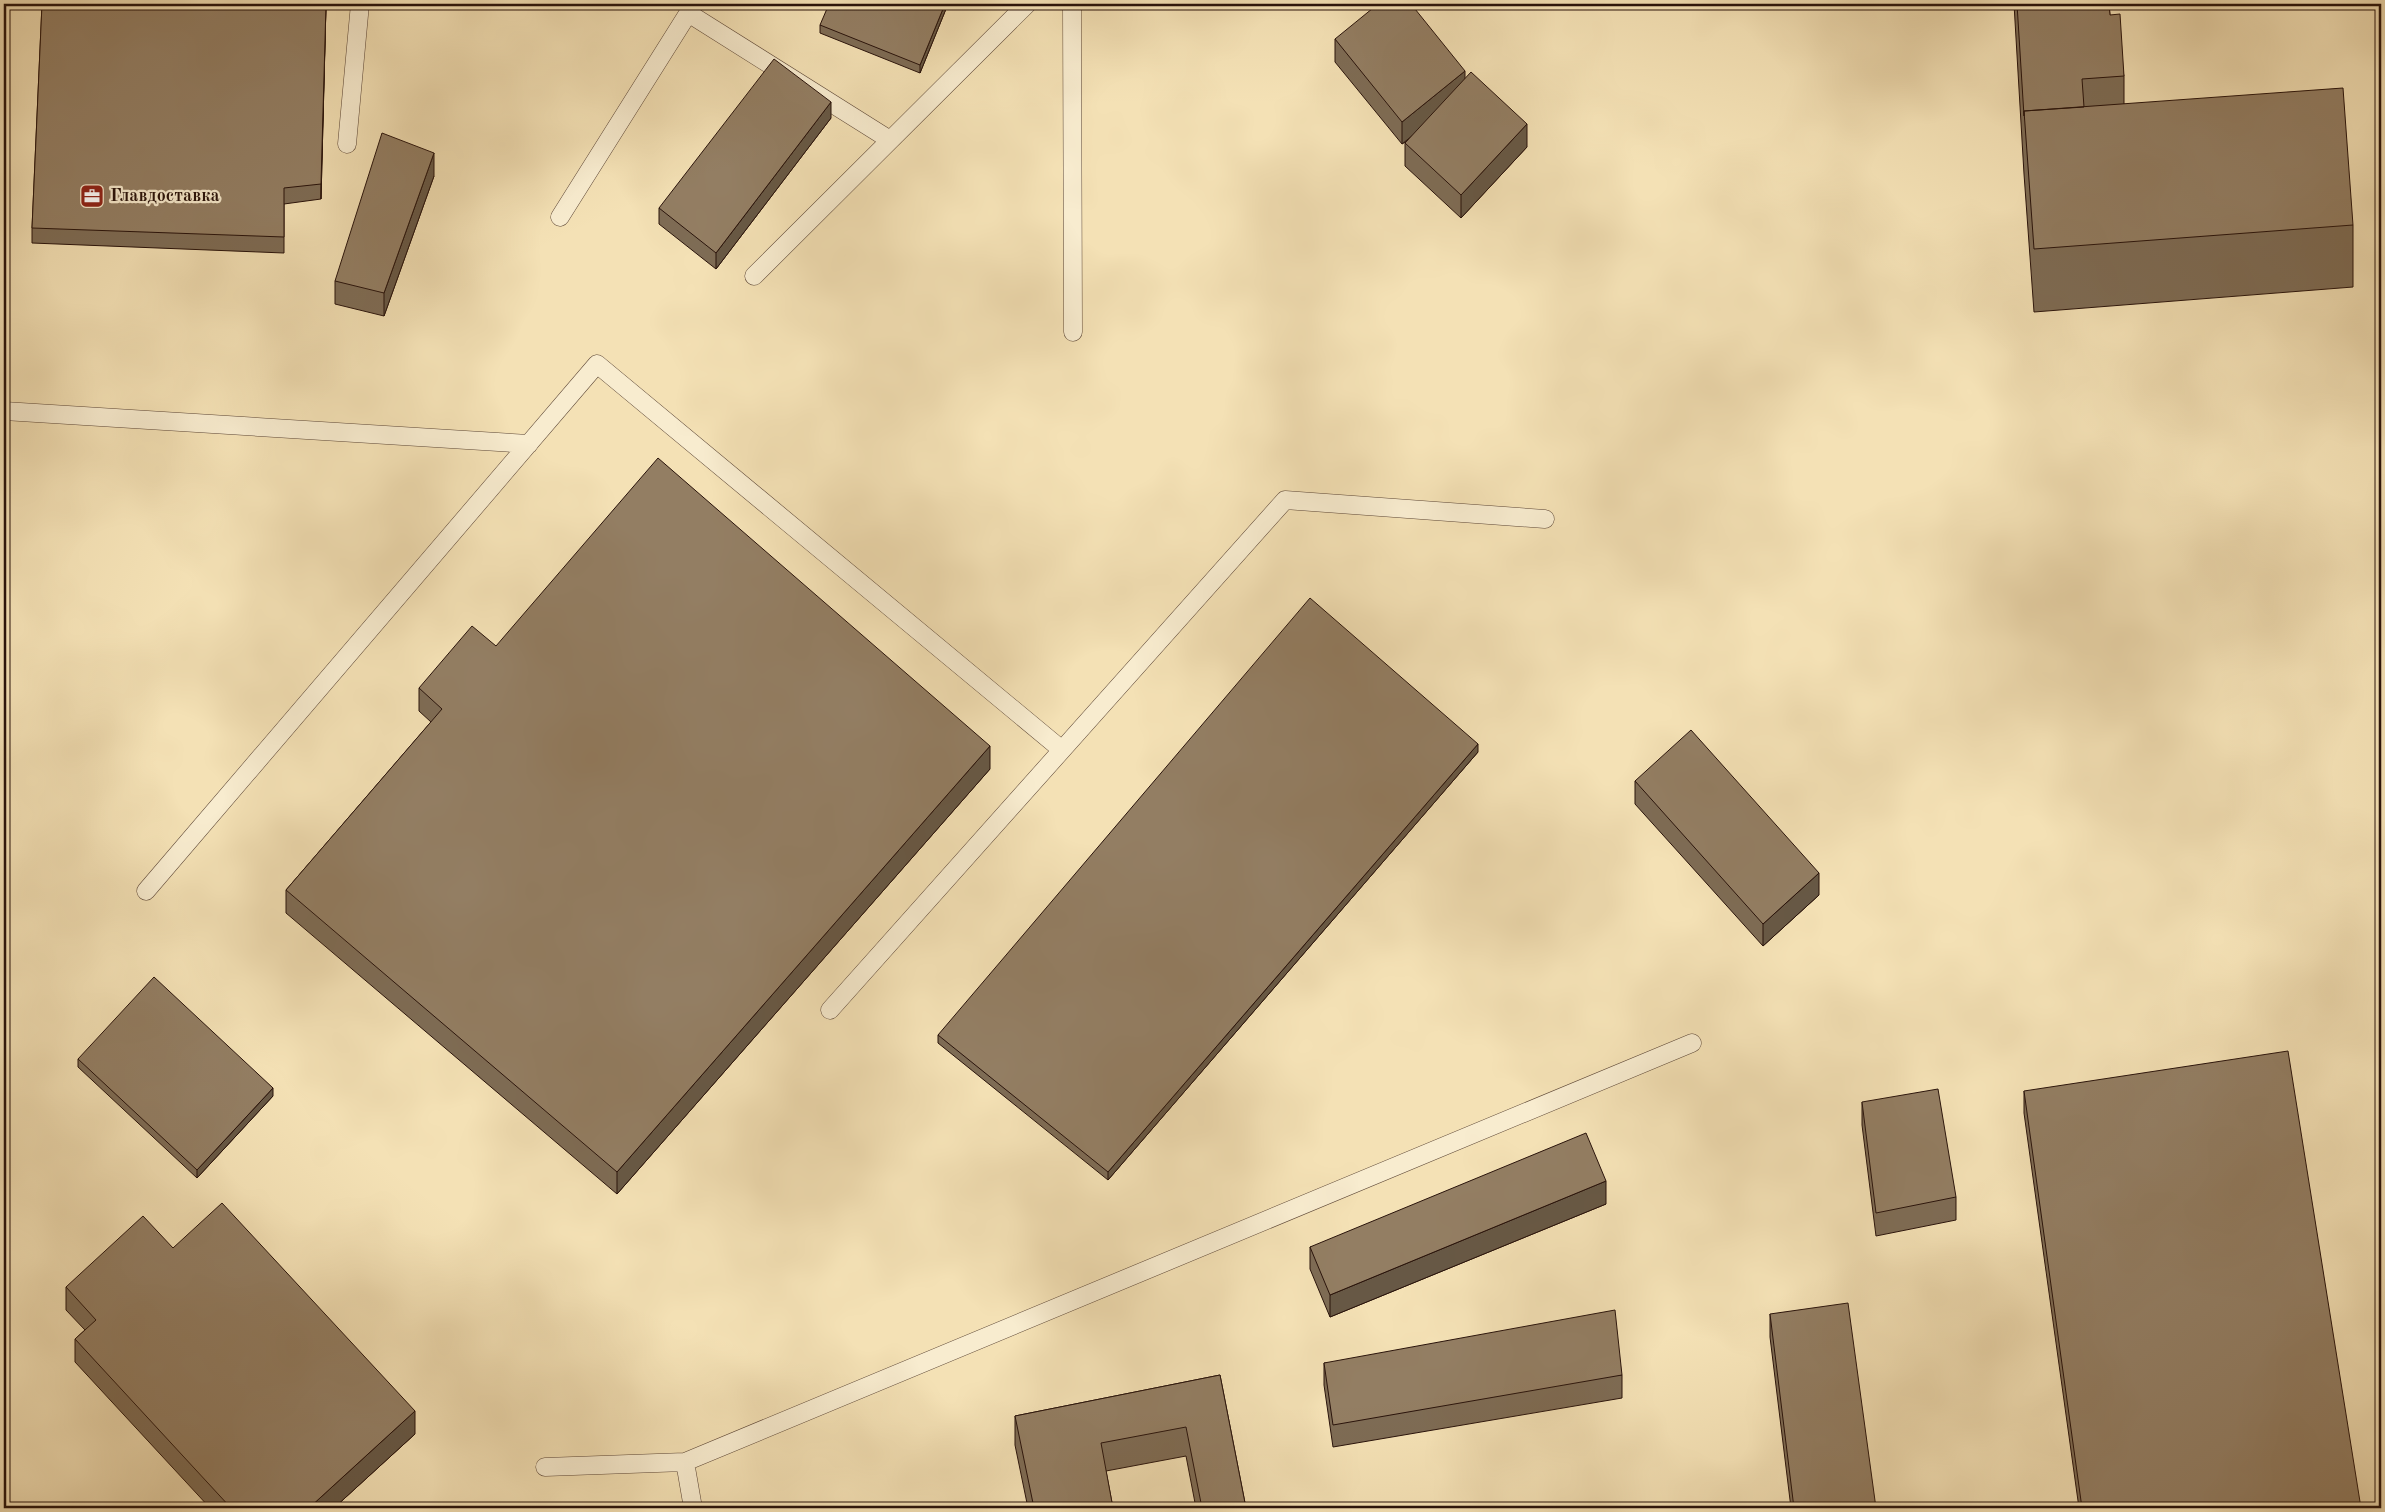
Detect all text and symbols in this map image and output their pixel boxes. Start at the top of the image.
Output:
office icon: Главдоставка [79,183,105,209]
place label: Главдоставка [110,187,220,205]

